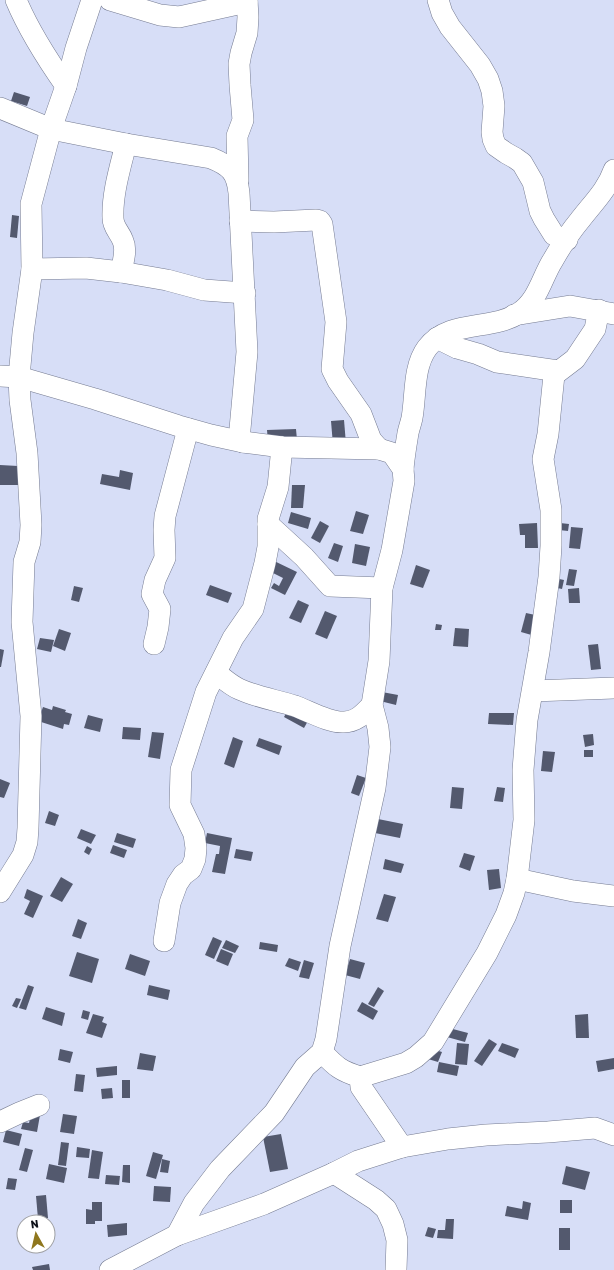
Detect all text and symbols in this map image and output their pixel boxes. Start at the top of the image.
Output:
north arrow [16,1214,56,1254]
text: N [30,1218,40,1232]

